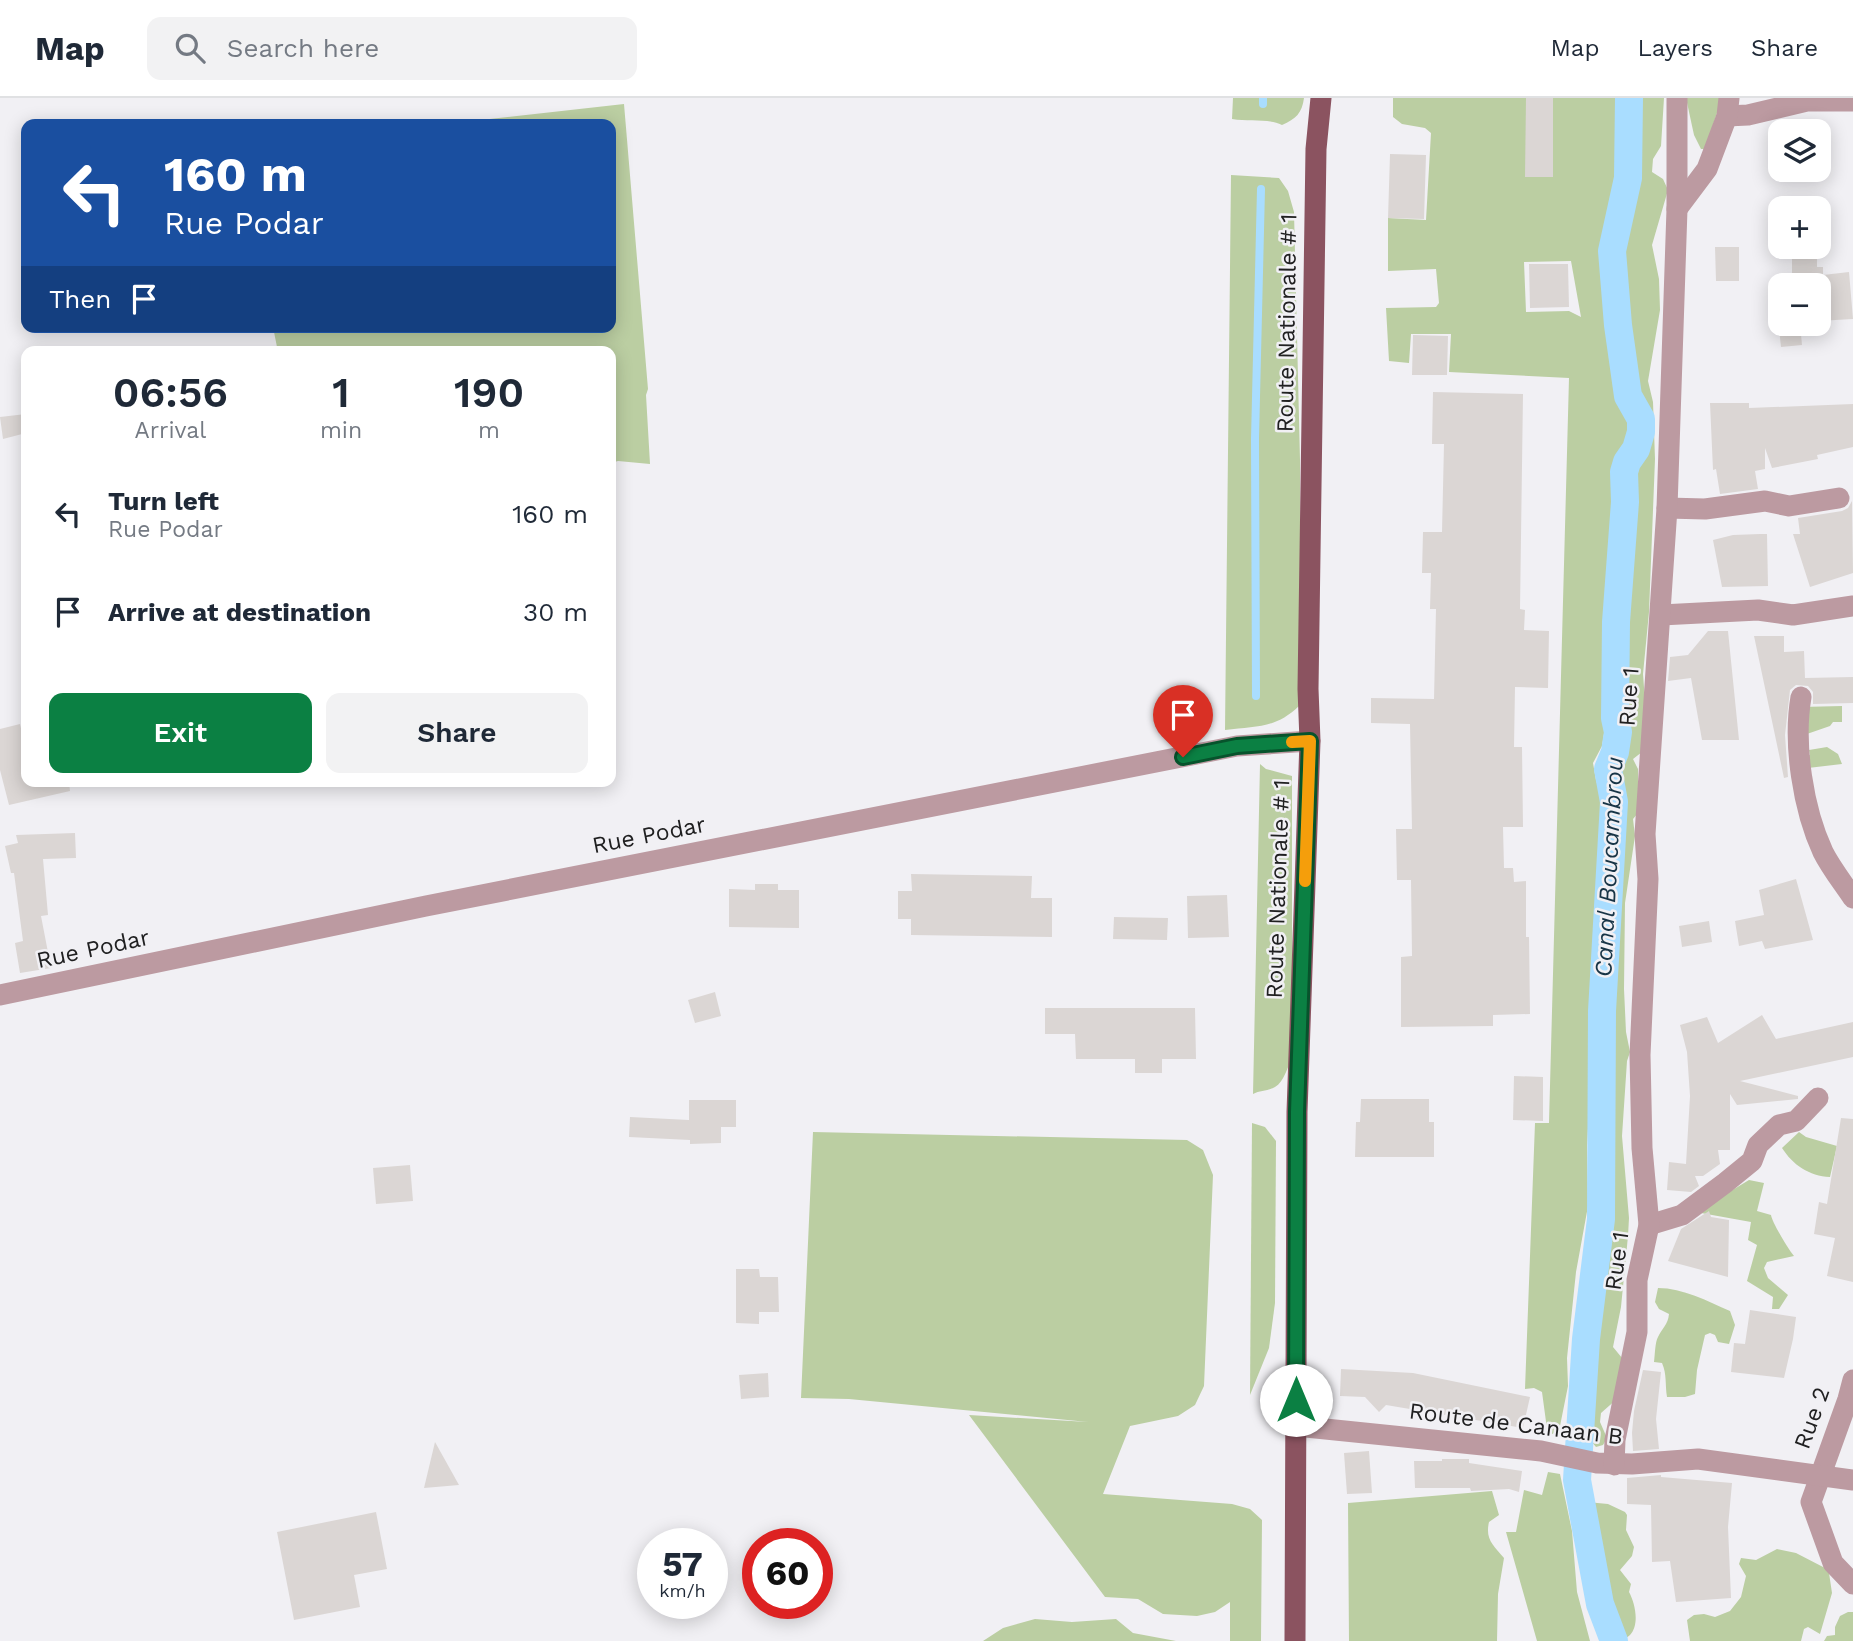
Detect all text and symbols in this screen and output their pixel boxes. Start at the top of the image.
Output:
search box [147,17,637,80]
text: Map [35,29,105,68]
icon: search [171,29,209,67]
text: Search here [227,33,379,63]
text: Map [1551,34,1599,62]
text: Layers [1637,34,1713,62]
text: Share [1751,34,1818,62]
map controls [1768,119,1831,336]
button: layers [1768,119,1831,182]
text: 160 m [164,145,307,203]
icon: left [49,147,140,238]
button: + [1768,196,1831,259]
text: Rue Podar [164,204,324,242]
street label: Route Nationale # 1 [1272,213,1302,433]
button: − [1768,273,1831,336]
icon: arrive [125,280,163,318]
text: Then [49,284,111,314]
text: 06:56 [113,368,228,417]
text: 1 [332,368,350,417]
text: 190 [454,368,524,417]
text: Arrival [135,417,206,444]
text: min [320,417,362,444]
text: m [478,417,500,444]
text: Turn left [108,486,219,516]
icon: left [49,495,87,533]
text: 160 m [512,499,588,529]
text: Rue Podar [108,516,223,543]
icon: arrive [49,593,87,631]
text: Arrive at destination [108,597,371,627]
text: 30 m [523,597,588,627]
street label: Rue 1 [1613,667,1645,727]
pin [1153,685,1213,757]
button: Exit [49,693,312,773]
button: Share [326,693,588,773]
icon: arrive [1164,696,1202,734]
water label: Canal Boucambrou [1589,756,1629,978]
street label: Route Nationale # 1 [1261,779,1295,999]
street label: Rue Podar [590,811,708,859]
street label: Rue Podar [34,924,152,974]
street label: Rue 1 [1600,1230,1634,1292]
position arrow [1259,1363,1333,1437]
street label: Rue 2 [1788,1383,1836,1453]
street label: Route de Canaan B [1407,1397,1625,1451]
speed limit sign: 60 [742,1528,833,1619]
text: 57 [662,1543,703,1585]
text: km/h [659,1580,706,1601]

